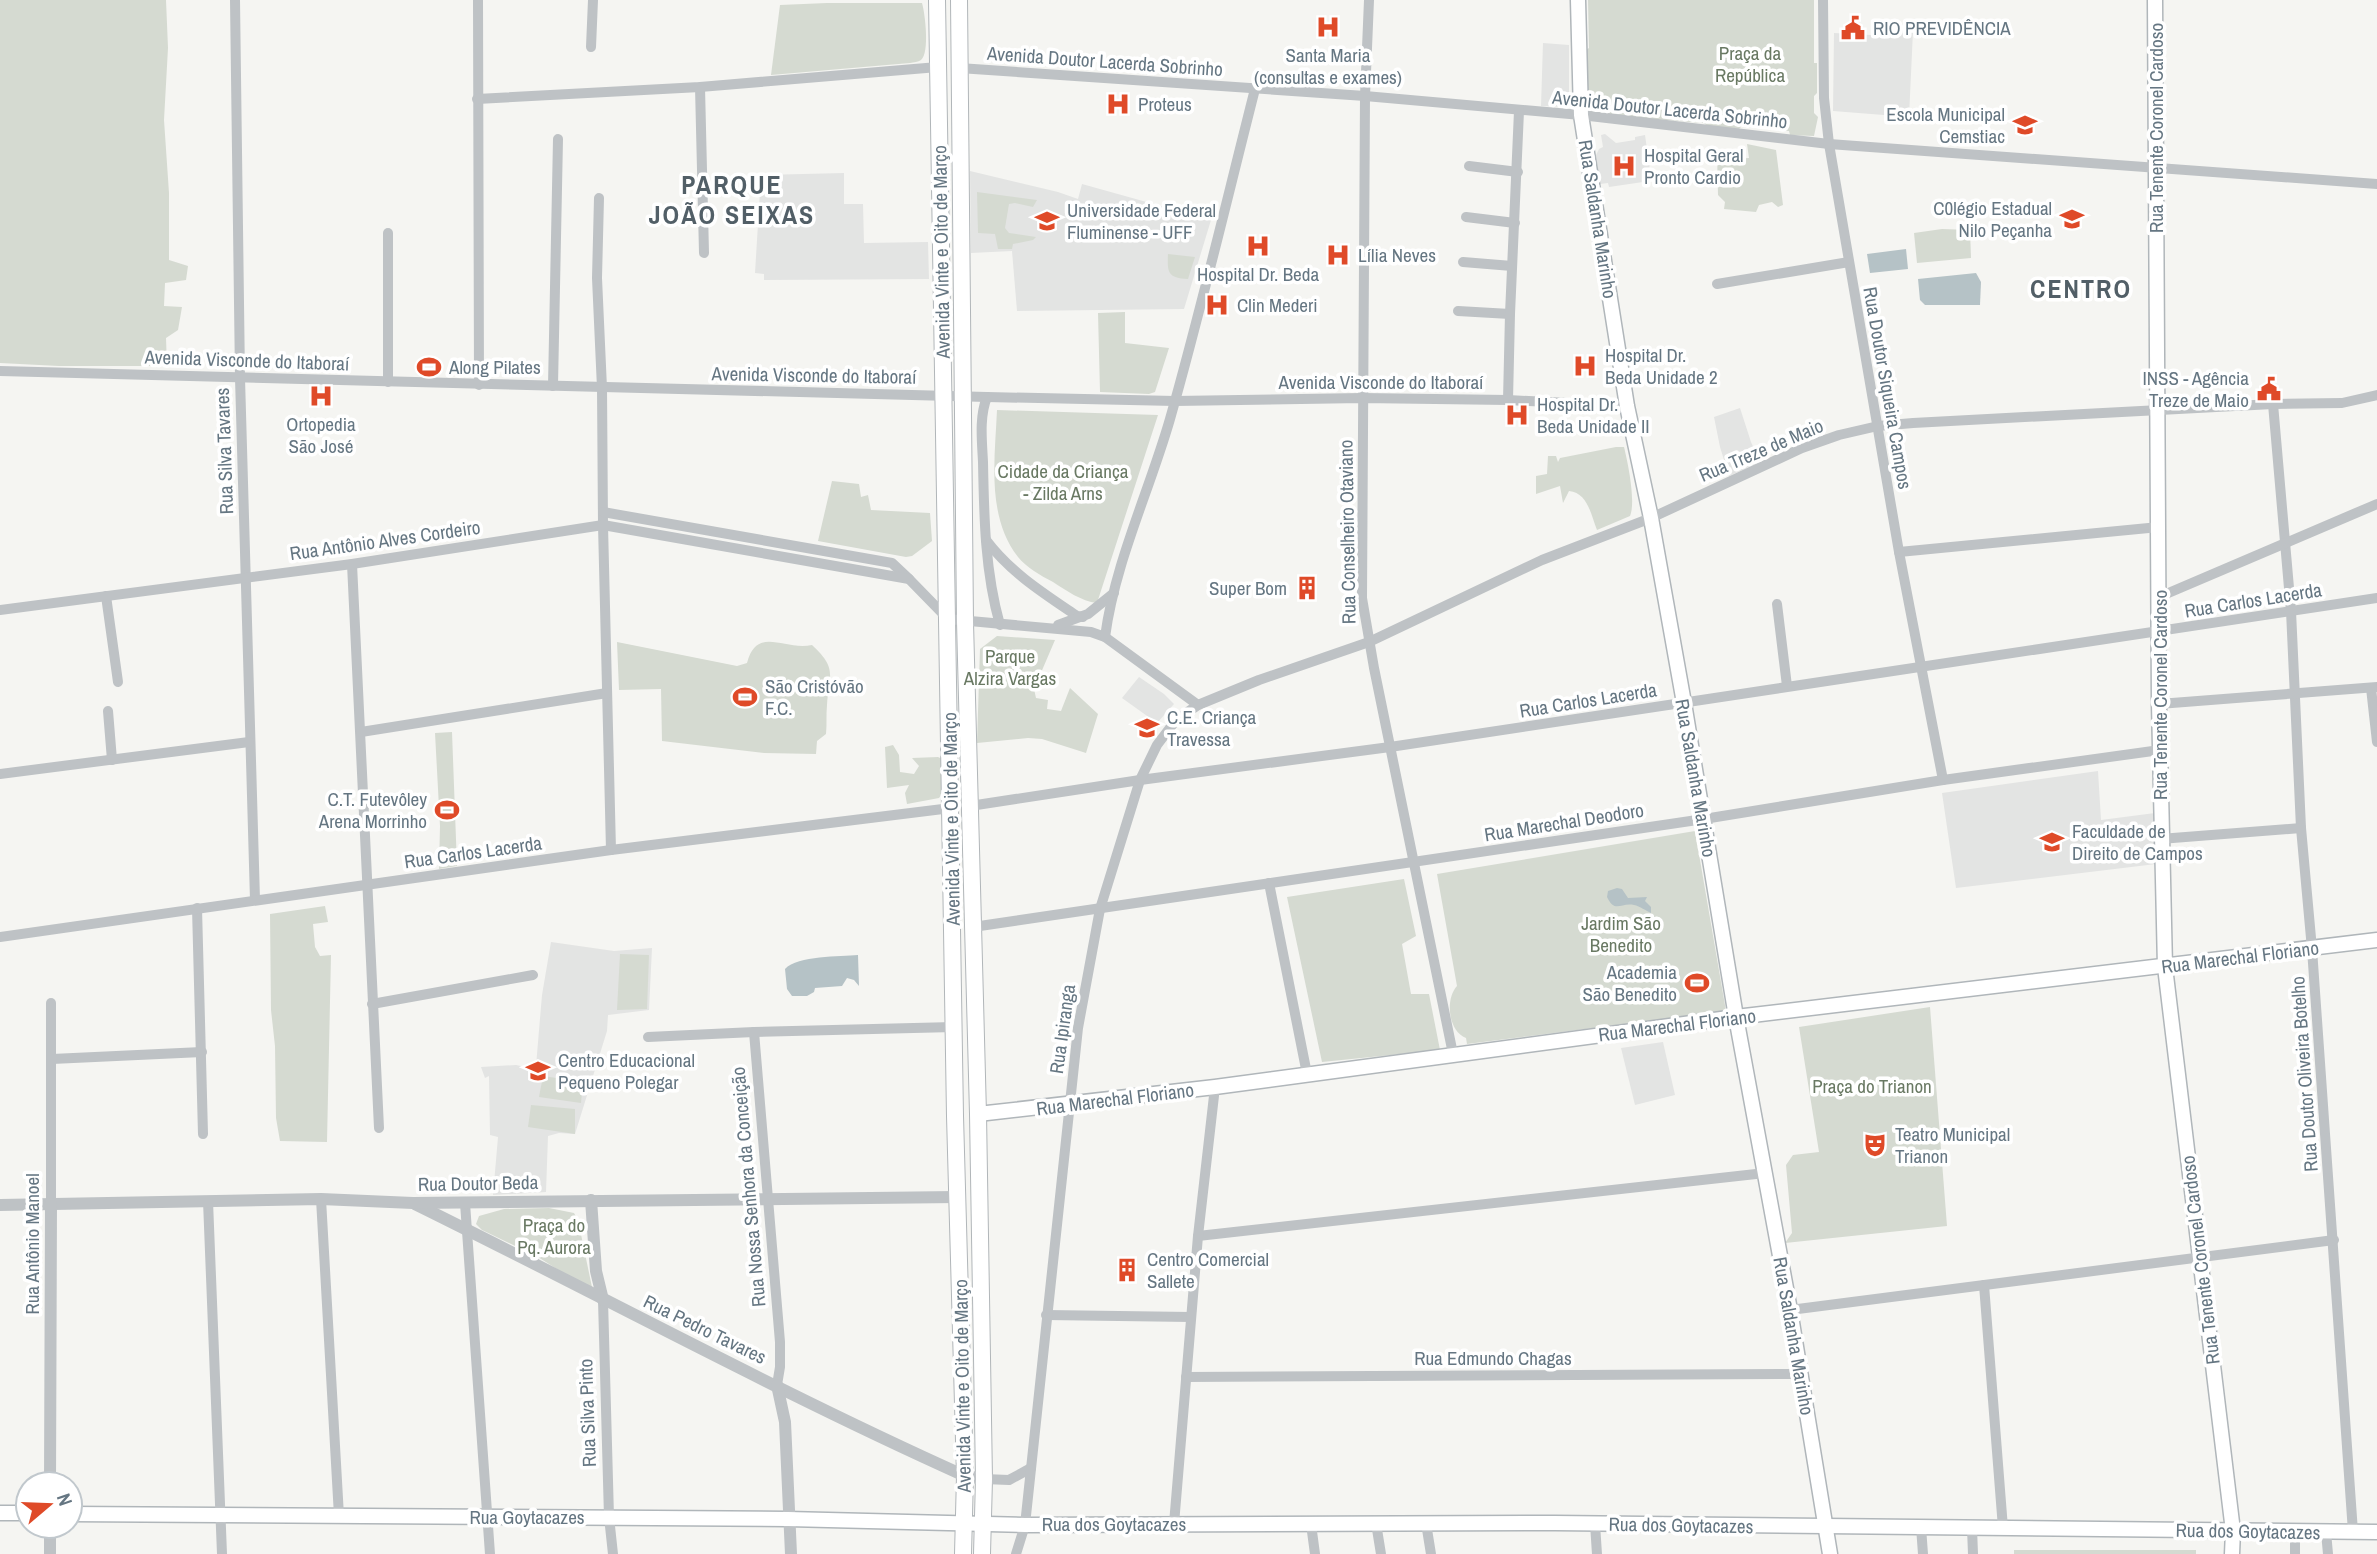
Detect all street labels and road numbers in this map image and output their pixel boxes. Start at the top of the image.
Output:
street label: Rua Tenente Coronel Cardoso [2143,23,2169,233]
street label: Avenida Doutor Lacerda Sobrinho [985,40,1224,82]
street label: Avenida Doutor Lacerda Sobrinho [1550,84,1789,134]
street label: Rua Saldanha Marinho [1573,138,1623,300]
street label: Avenida Vinte e Oito de Março [926,145,956,360]
street label: Rua Doutor Siqueira Campos [1857,285,1919,492]
street label: Avenida Visconde do Itaboraí [143,343,350,377]
street label: Avenida Visconde do Itaboraí [710,360,917,390]
street label: Avenida Visconde do Itaboraí [1278,369,1484,395]
street label: Rua Silva Tavares [209,387,239,515]
street label: Rua Treze de Maio [1695,412,1827,488]
street label: Rua Conselheiro Otaviano [1332,440,1362,624]
street label: Rua Antônio Alves Cordeiro [288,514,482,566]
street label: Rua Carlos Lacerda [2183,576,2324,624]
street label: Rua Tenente Coronel Cardoso [2147,590,2173,800]
street label: Rua Carlos Lacerda [1518,676,1659,724]
street label: Rua Saldanha Marinho [1669,697,1723,859]
street label: Avenida Vinte e Oito de Março [936,712,966,927]
street label: Rua Marechal Deodoro [1482,797,1646,847]
street label: Rua Carlos Lacerda [403,829,544,875]
street label: Rua Marechal Floriano [2160,934,2320,980]
street label: Rua Doutor Oliveira Botelho [2284,975,2324,1173]
street label: Rua Ipiranga [1043,982,1081,1075]
street label: Rua Marechal Floriano [1597,1002,1757,1048]
street label: Rua Nossa Senhora da Conceição [725,1066,771,1308]
street label: Rua Marechal Floriano [1035,1076,1195,1122]
street label: Rua Tenente Coronel Cardoso [2174,1154,2226,1366]
street label: Rua Doutor Beda [418,1169,539,1197]
street label: Rua Antônio Manoel [19,1173,45,1315]
street label: Rua Saldanha Marinho [1767,1255,1821,1417]
street label: Avenida Vinte e Oito de Março [947,1279,977,1494]
street label: Rua Pedro Tavares [639,1288,771,1370]
street label: Rua Edmundo Chagas [1414,1345,1572,1371]
street label: Rua Silva Pinto [572,1358,602,1468]
street label: Rua Goytacazes [469,1504,585,1530]
street label: Rua dos Goytacazes [1042,1511,1187,1537]
street label: Rua dos Goytacazes [1608,1511,1754,1539]
street label: Rua dos Goytacazes [2175,1517,2321,1545]

